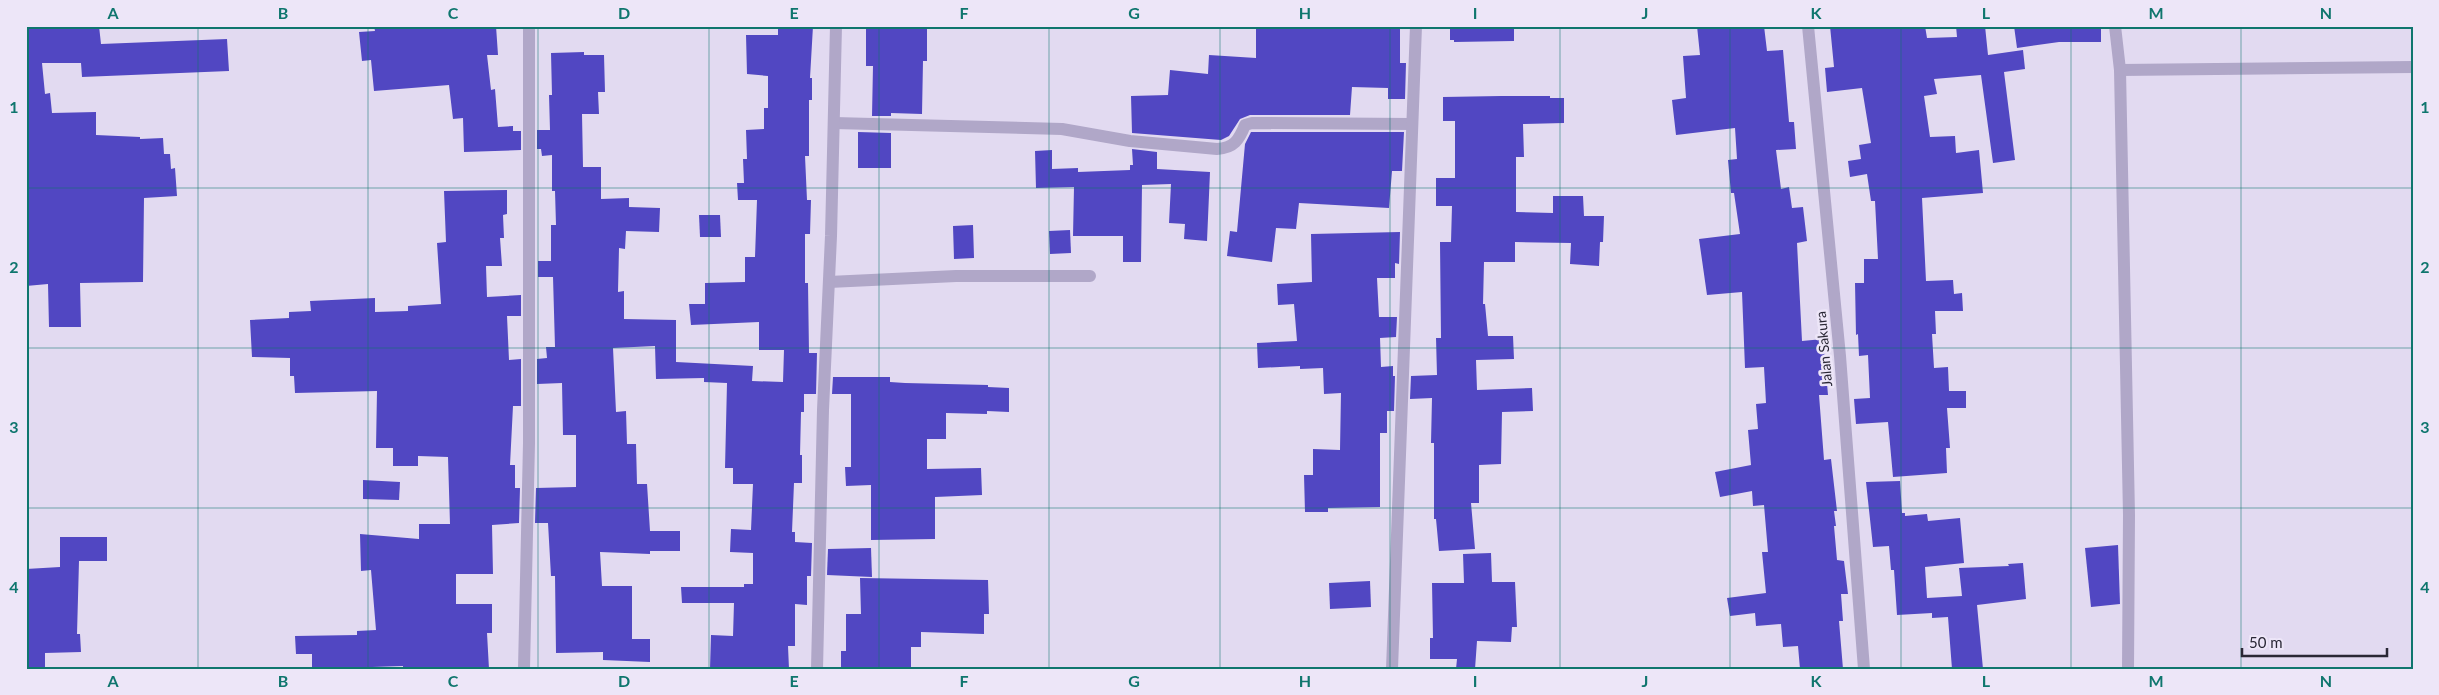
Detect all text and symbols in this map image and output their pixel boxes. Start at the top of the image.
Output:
text: A [106,3,119,22]
text: B [278,3,288,22]
text: C [448,3,459,22]
text: D [618,3,630,22]
text: E [789,3,799,22]
text: F [959,3,969,22]
text: G [1128,3,1140,22]
text: H [1299,3,1311,22]
text: I [1473,3,1477,22]
text: J [1642,3,1648,22]
text: K [1811,3,1823,22]
text: L [1982,3,1991,22]
text: M [2148,3,2164,22]
text: N [2320,3,2332,22]
text: 1 [9,97,19,116]
text: 1 [2420,97,2430,116]
text: 2 [9,257,19,276]
text: 2 [2420,257,2430,276]
street label: Jalan Sakura [1812,311,1835,387]
text: 3 [9,417,19,436]
text: 3 [2420,417,2430,436]
text: 4 [9,577,19,596]
text: 4 [2420,577,2430,596]
scale bar [2242,625,2386,657]
text: 50 m [2249,633,2283,651]
text: A [106,671,119,690]
text: B [278,671,288,690]
text: C [448,671,459,690]
text: D [618,671,630,690]
text: E [789,671,799,690]
text: F [959,671,969,690]
text: G [1128,671,1140,690]
text: H [1299,671,1311,690]
text: I [1473,671,1477,690]
text: J [1642,671,1648,690]
text: K [1811,671,1823,690]
text: L [1982,671,1991,690]
text: M [2148,671,2164,690]
text: N [2320,671,2332,690]

